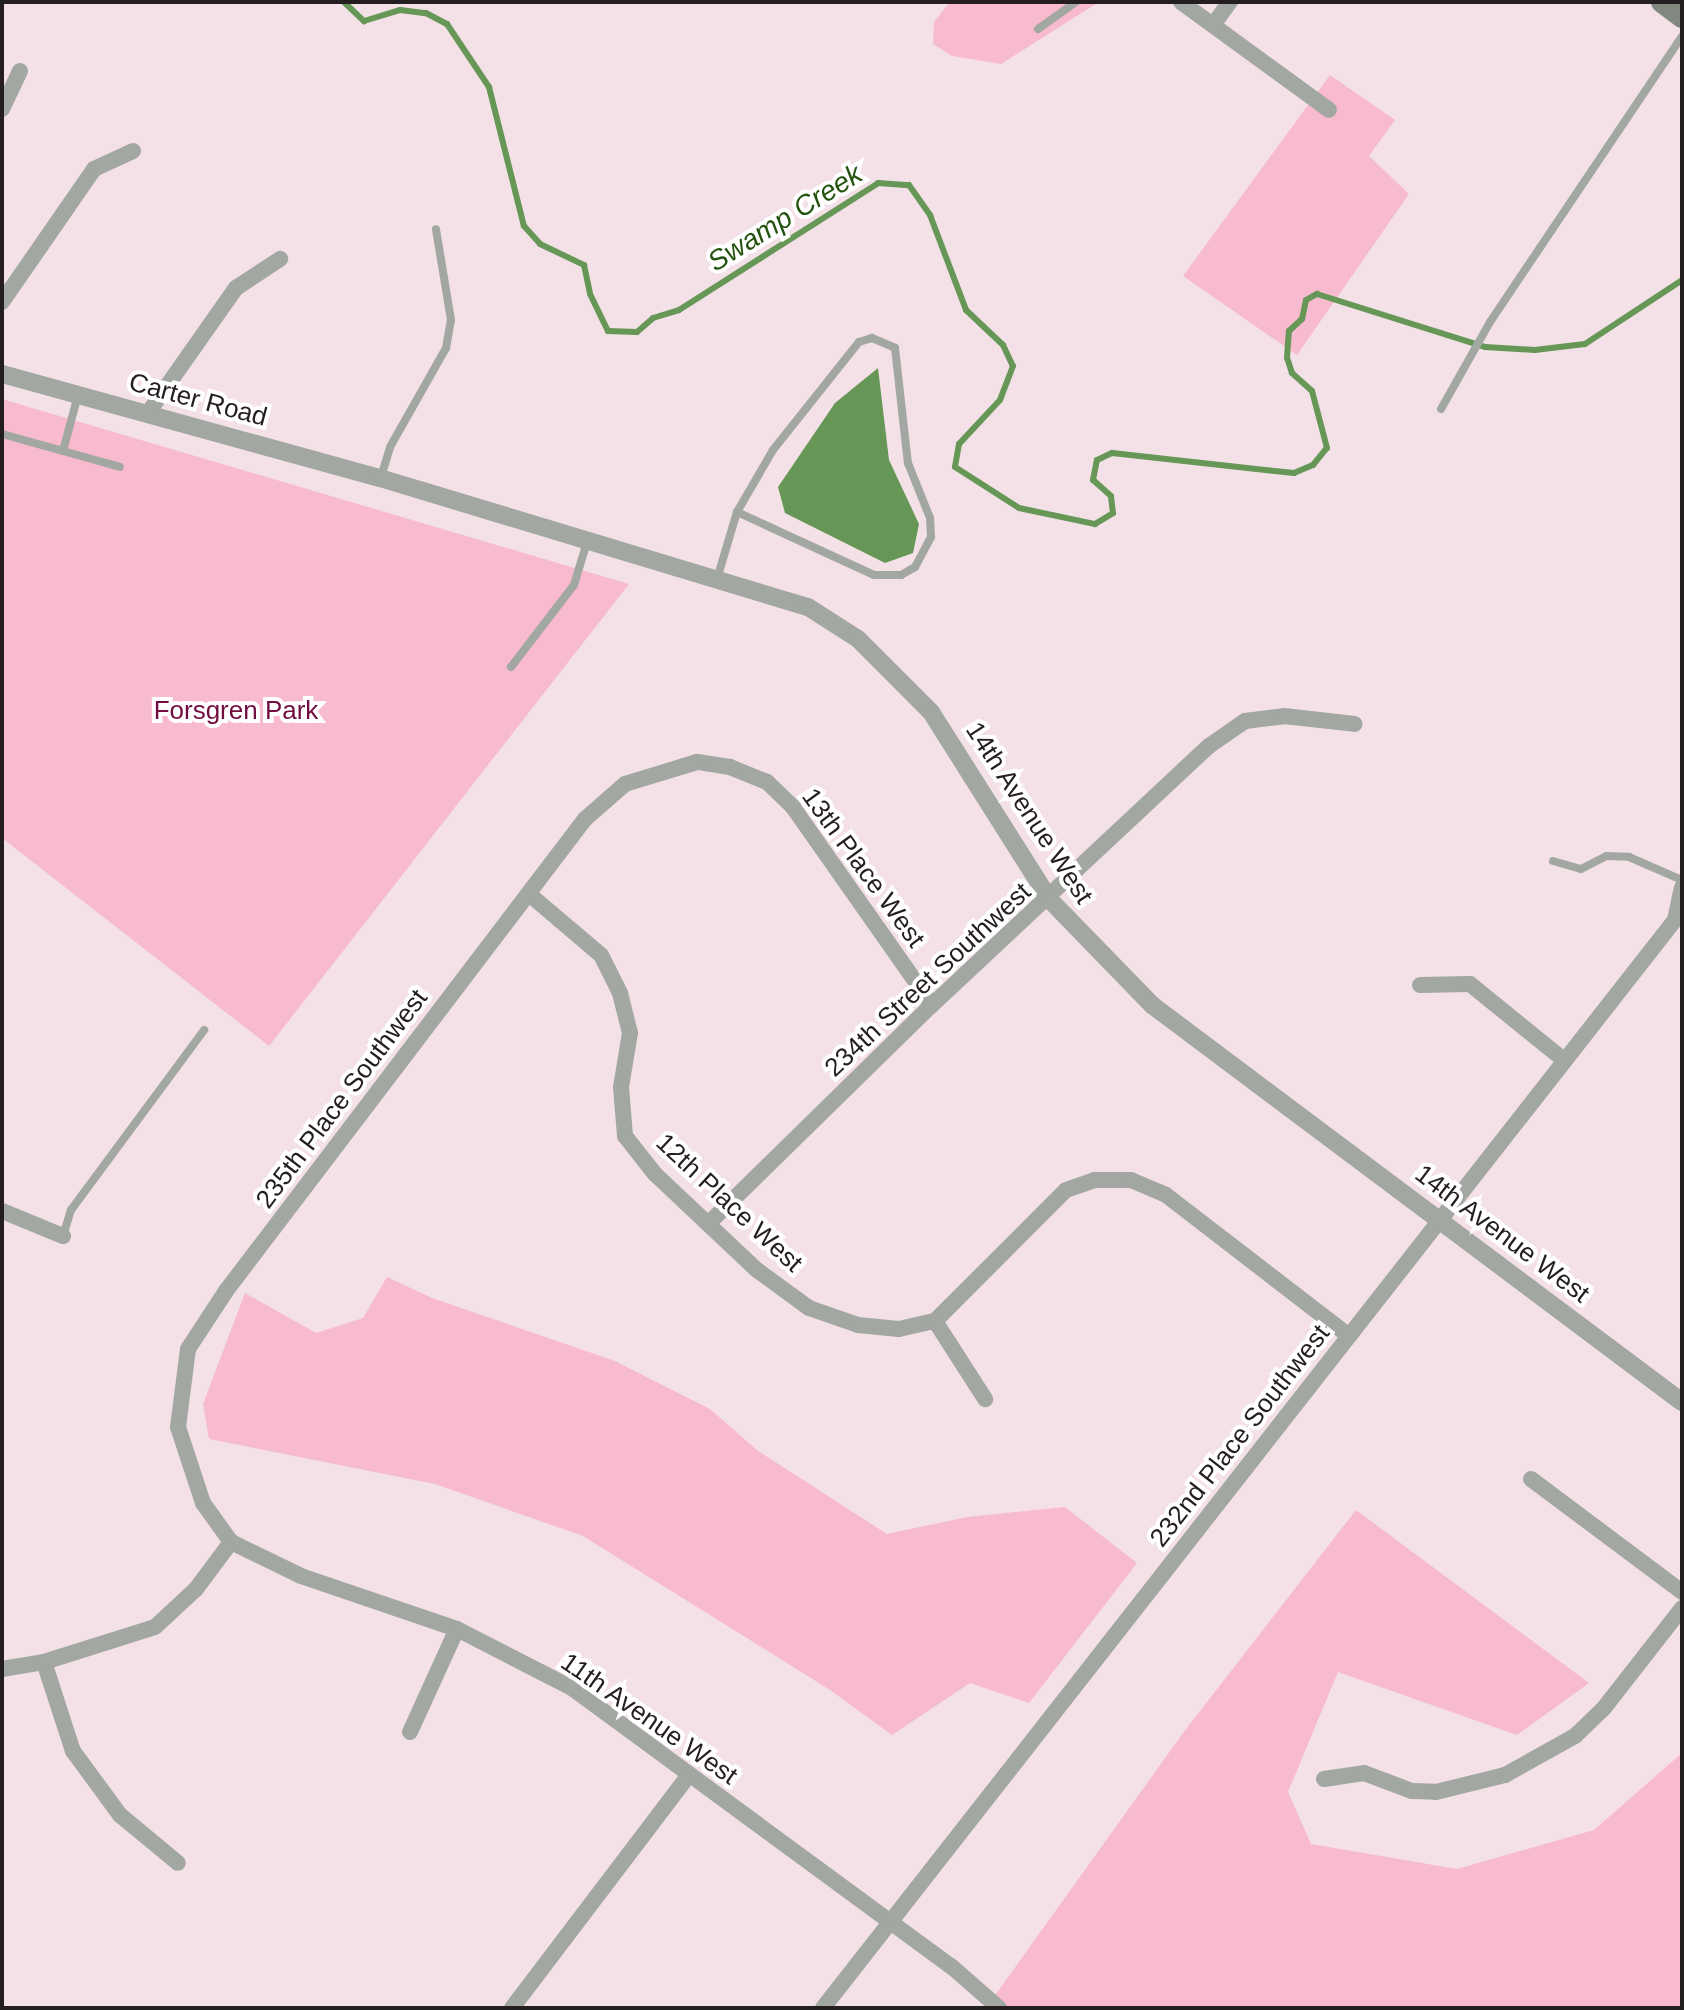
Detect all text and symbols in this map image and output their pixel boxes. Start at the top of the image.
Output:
water label: Swamp Creek [702,157,868,279]
street label: Carter Road [126,367,270,433]
park label: Forsgren Park [154,695,318,727]
street label: 14th Avenue West [958,716,1100,910]
street label: 13th Place West [795,782,931,954]
street label: 234th Street Southwest [819,876,1037,1084]
street label: 235th Place Southwest [250,983,434,1215]
street label: 12th Place West [649,1127,809,1279]
street label: 14th Avenue West [1408,1158,1596,1310]
street label: 232nd Place Southwest [1144,1319,1336,1553]
street label: 11th Avenue West [554,1646,744,1792]

